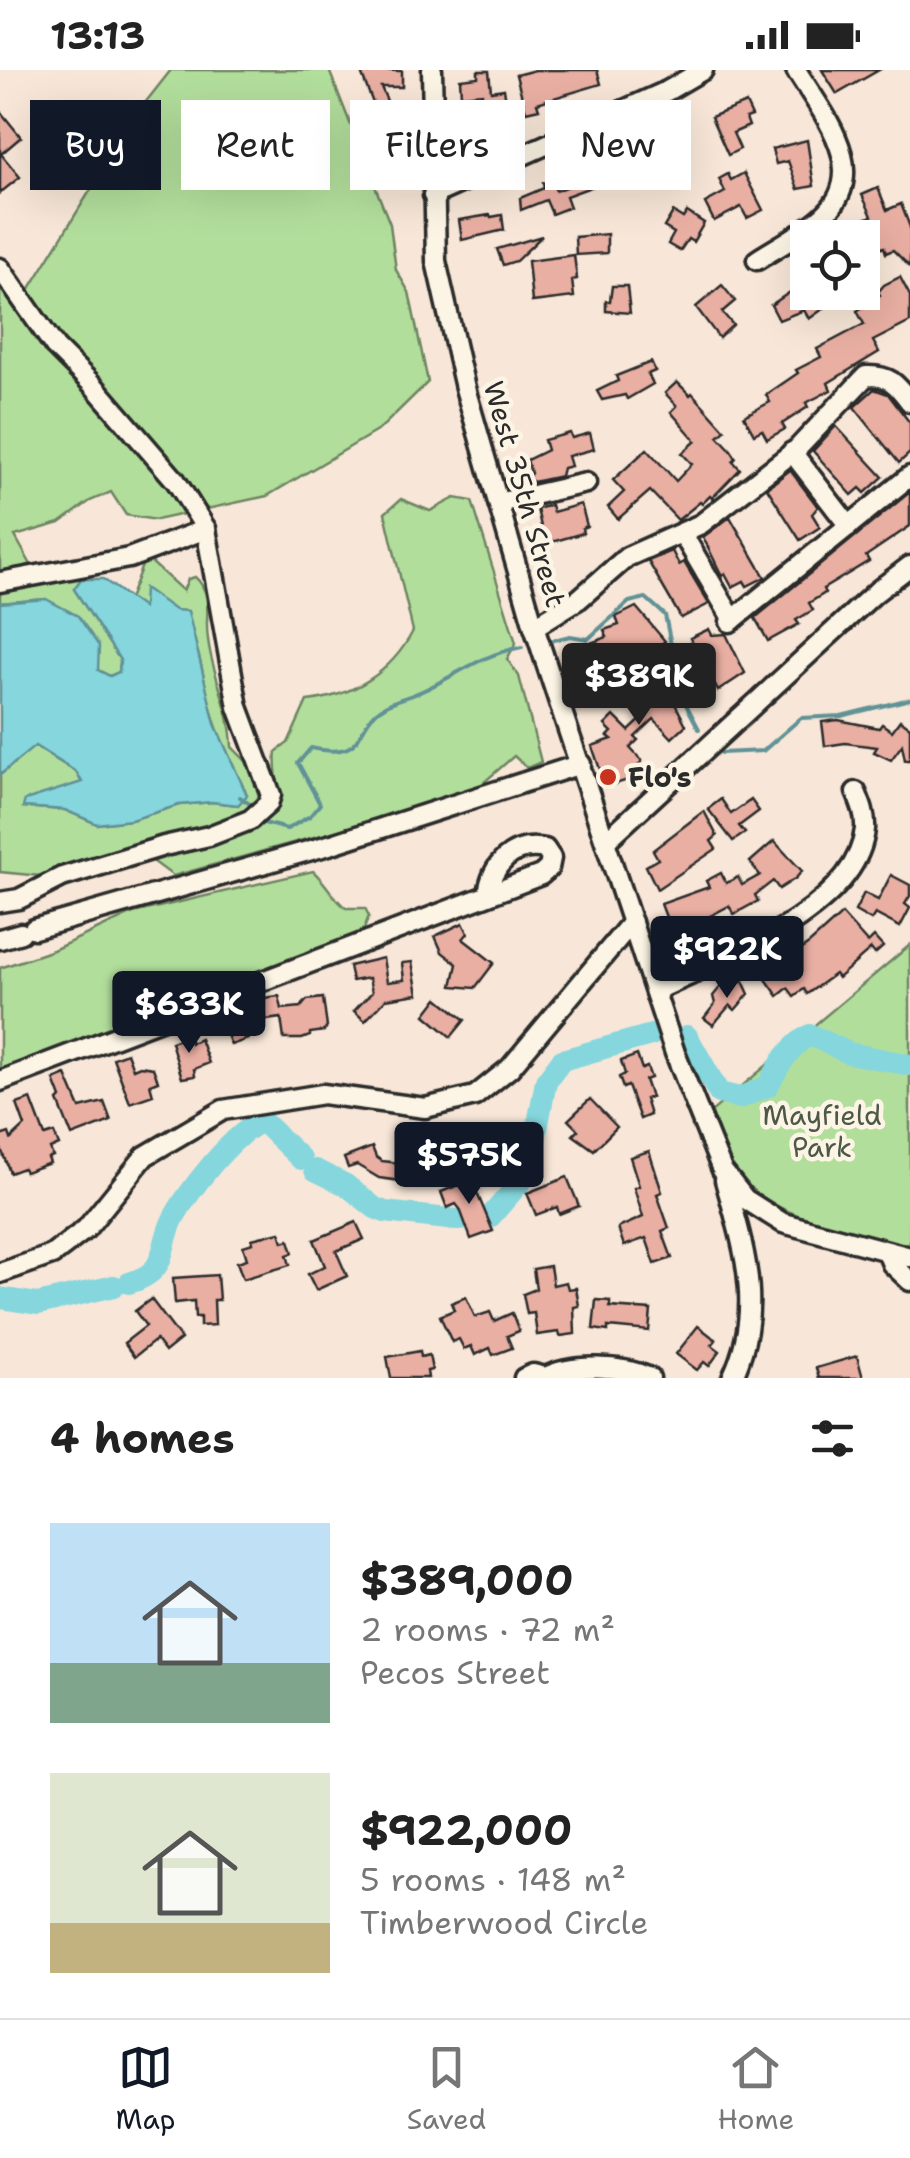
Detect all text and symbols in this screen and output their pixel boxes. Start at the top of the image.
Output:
text: 13:13 [50,10,145,61]
chip: Buy [30,100,161,190]
chip: Rent [181,100,330,190]
chip: Filters [350,100,525,190]
chip: New [545,100,691,190]
map controls [790,220,880,310]
button: locate [790,220,880,310]
street label: West 35th Street [475,377,575,611]
pin: $389K [569,643,709,728]
text: $389K [584,654,694,697]
place label: Flo's [628,758,691,796]
marker: Flo's [597,766,619,788]
pin: $922K [657,916,797,1001]
text: $922K [673,927,781,970]
pin: $633K [119,971,259,1056]
text: $633K [134,982,244,1025]
park label: Mayfield Park [762,1096,882,1166]
pin: $575K [399,1122,539,1207]
text: $575K [416,1133,522,1176]
text: 4 homes [50,1410,235,1466]
icon: filters [805,1411,860,1466]
text: $389,000 [360,1552,574,1608]
icon: home [130,1563,250,1683]
text: 2 rooms · 72 m² [360,1608,615,1651]
text: Pecos Street [360,1651,550,1694]
text: $922,000 [360,1802,573,1858]
icon: home [130,1813,250,1933]
text: 5 rooms · 148 m² [360,1858,626,1901]
text: Timberwood Circle [360,1901,648,1944]
tab: Map [116,2040,176,2138]
tab: Saved [407,2040,486,2138]
tab: Home [717,2040,794,2138]

